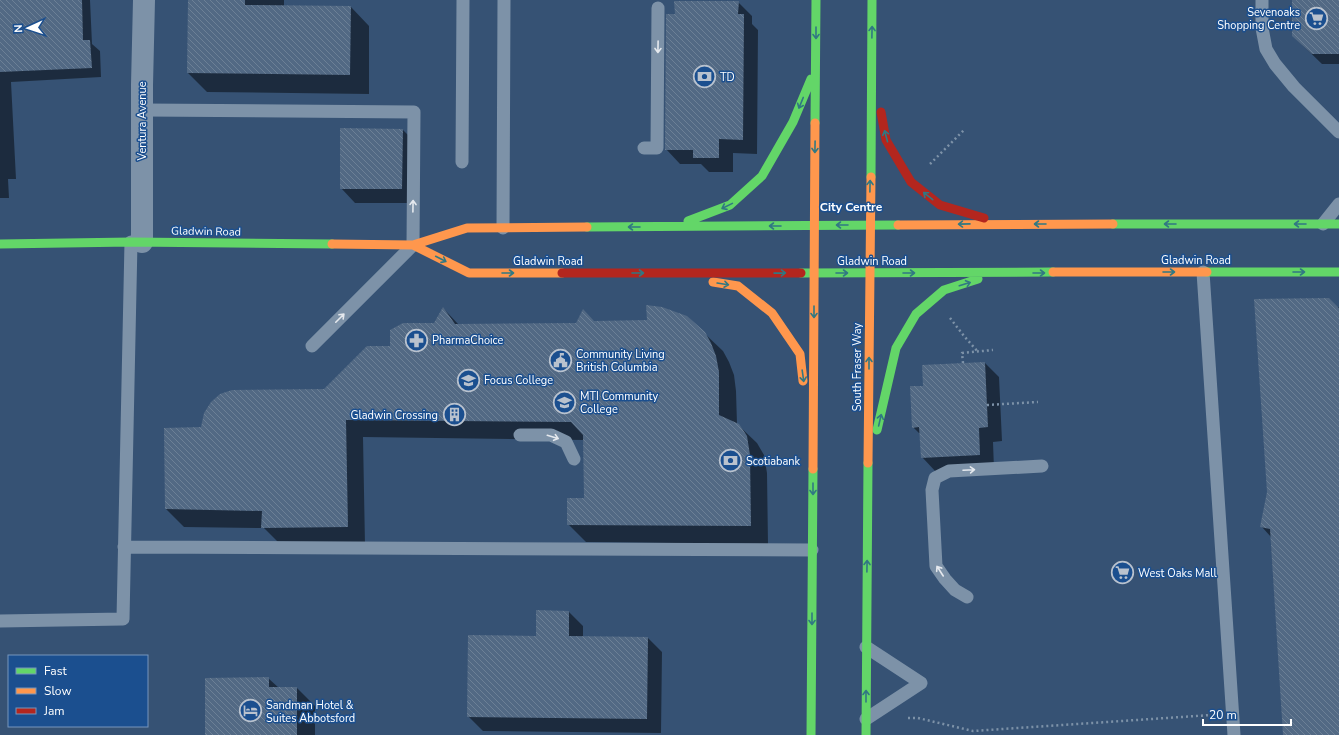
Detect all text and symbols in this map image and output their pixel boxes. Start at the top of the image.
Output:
place label: Sevenoaks Shopping Centre [1217,5,1300,33]
supermarket icon: Sevenoaks Shopping Centre [1303,5,1329,31]
north arrow [8,8,48,48]
text: N [11,24,26,33]
one-way arrow [812,26,820,39]
one-way arrow [868,26,876,39]
one-way arrow [654,40,662,53]
bank icon: TD [691,64,717,90]
place label: TD [720,70,735,85]
street label: Ventura Avenue [135,81,150,162]
one-way arrow [797,96,804,108]
one-way arrow [881,130,889,143]
one-way arrow [811,140,819,153]
one-way arrow [866,180,874,193]
one-way arrow [923,191,934,200]
district label: City Centre [820,199,883,215]
one-way arrow [409,200,417,213]
one-way arrow [721,203,733,210]
one-way arrow [958,220,971,228]
one-way arrow [1034,220,1047,228]
one-way arrow [1164,220,1177,228]
one-way arrow [1294,220,1307,228]
one-way arrow [836,221,849,229]
one-way arrow [769,222,782,230]
street label: Gladwin Road [171,223,241,240]
one-way arrow [628,223,641,231]
street label: Gladwin Road [1161,253,1231,268]
street label: Gladwin Road [513,254,583,269]
street label: Gladwin Road [837,254,907,269]
one-way arrow [435,256,447,263]
one-way arrow [1162,268,1175,276]
one-way arrow [1292,268,1305,276]
one-way arrow [501,269,514,277]
one-way arrow [631,269,644,277]
one-way arrow [773,269,786,277]
one-way arrow [835,269,848,277]
one-way arrow [902,269,915,277]
one-way arrow [1032,269,1045,277]
one-way arrow [958,279,970,287]
one-way arrow [716,280,729,288]
one-way arrow [810,305,818,318]
one-way arrow [335,313,345,323]
street label: South Fraser Way [850,322,865,411]
pharmacy icon: PharmaChoice [403,327,429,353]
place label: PharmaChoice [432,333,504,348]
public building icon: Community Living British Columbia [547,347,573,373]
place label: Community Living British Columbia [576,347,665,375]
one-way arrow [865,357,873,370]
school or university icon: Focus College [455,367,481,393]
one-way arrow [799,369,807,382]
place label: Focus College [484,373,553,388]
school or university icon: MTI Community College [551,389,577,415]
place label: MTI Community College [580,389,659,417]
building icon: Gladwin Crossing [441,402,467,428]
place label: Gladwin Crossing [350,408,438,423]
one-way arrow [876,414,884,427]
one-way arrow [546,434,559,441]
bank icon: Scotiabank [717,448,743,474]
place label: Scotiabank [746,454,801,469]
one-way arrow [962,466,975,474]
one-way arrow [809,482,817,495]
one-way arrow [863,560,871,573]
supermarket icon: West Oaks Mall [1109,560,1135,586]
one-way arrow [935,565,943,577]
place label: West Oaks Mall [1138,566,1218,581]
one-way arrow [808,612,816,625]
legend [8,655,148,727]
text: Fast [44,663,67,679]
text: Slow [44,683,72,699]
one-way arrow [862,690,870,703]
hotel icon: Sandman Hotel & Suites Abbotsford [238,698,264,724]
place label: Sandman Hotel & Suites Abbotsford [266,698,355,726]
scale bar [1203,701,1291,727]
text: Jam [43,703,65,719]
text: 20 m [1209,707,1237,723]

